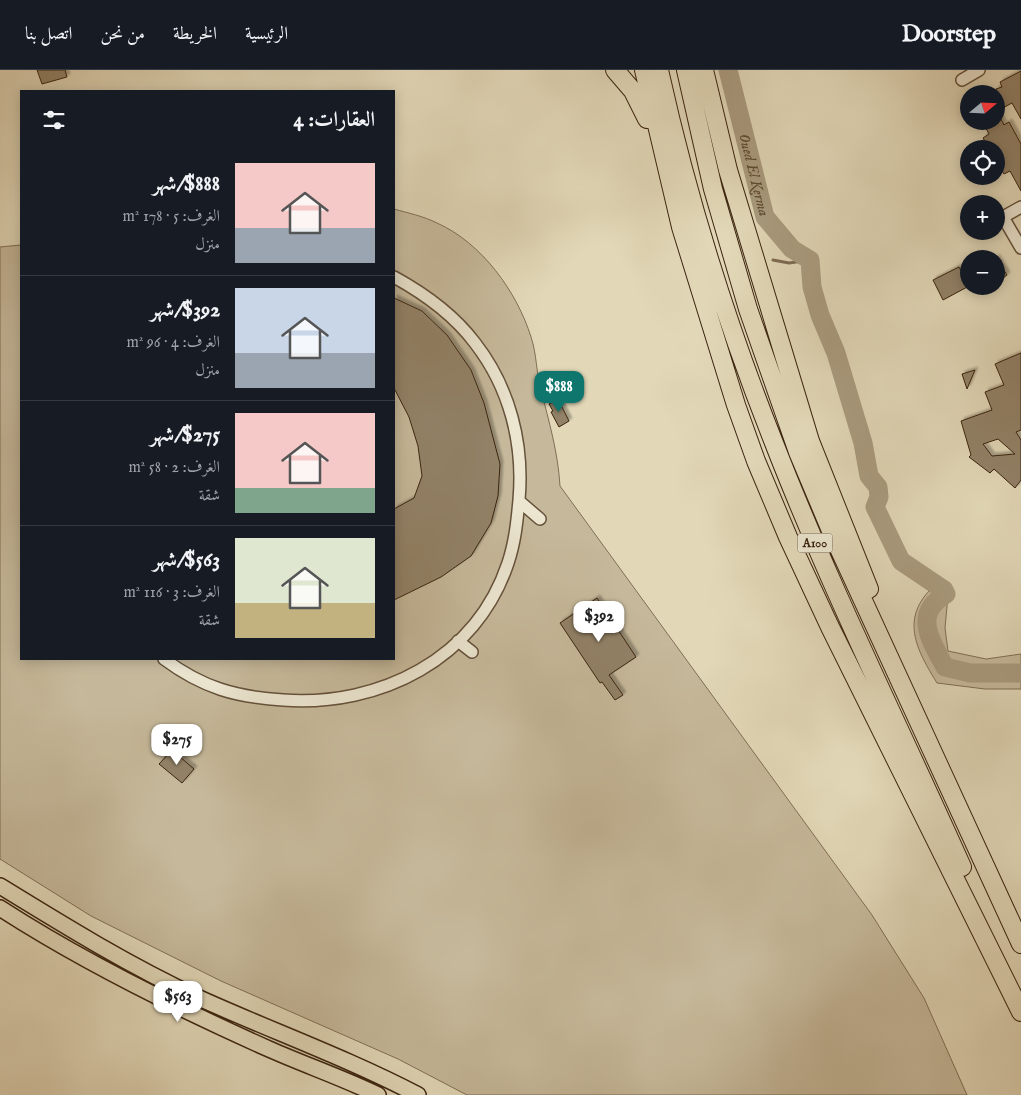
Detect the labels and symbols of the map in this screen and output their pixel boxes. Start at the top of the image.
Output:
north arrow [960,85,1005,130]
water label: Oued El Kerma [735,131,774,218]
pin: $888 [529,370,589,413]
road number: A100 [798,533,832,552]
pin: $392 [569,600,629,643]
pin: $275 [147,724,207,766]
pin: $563 [148,980,208,1023]

